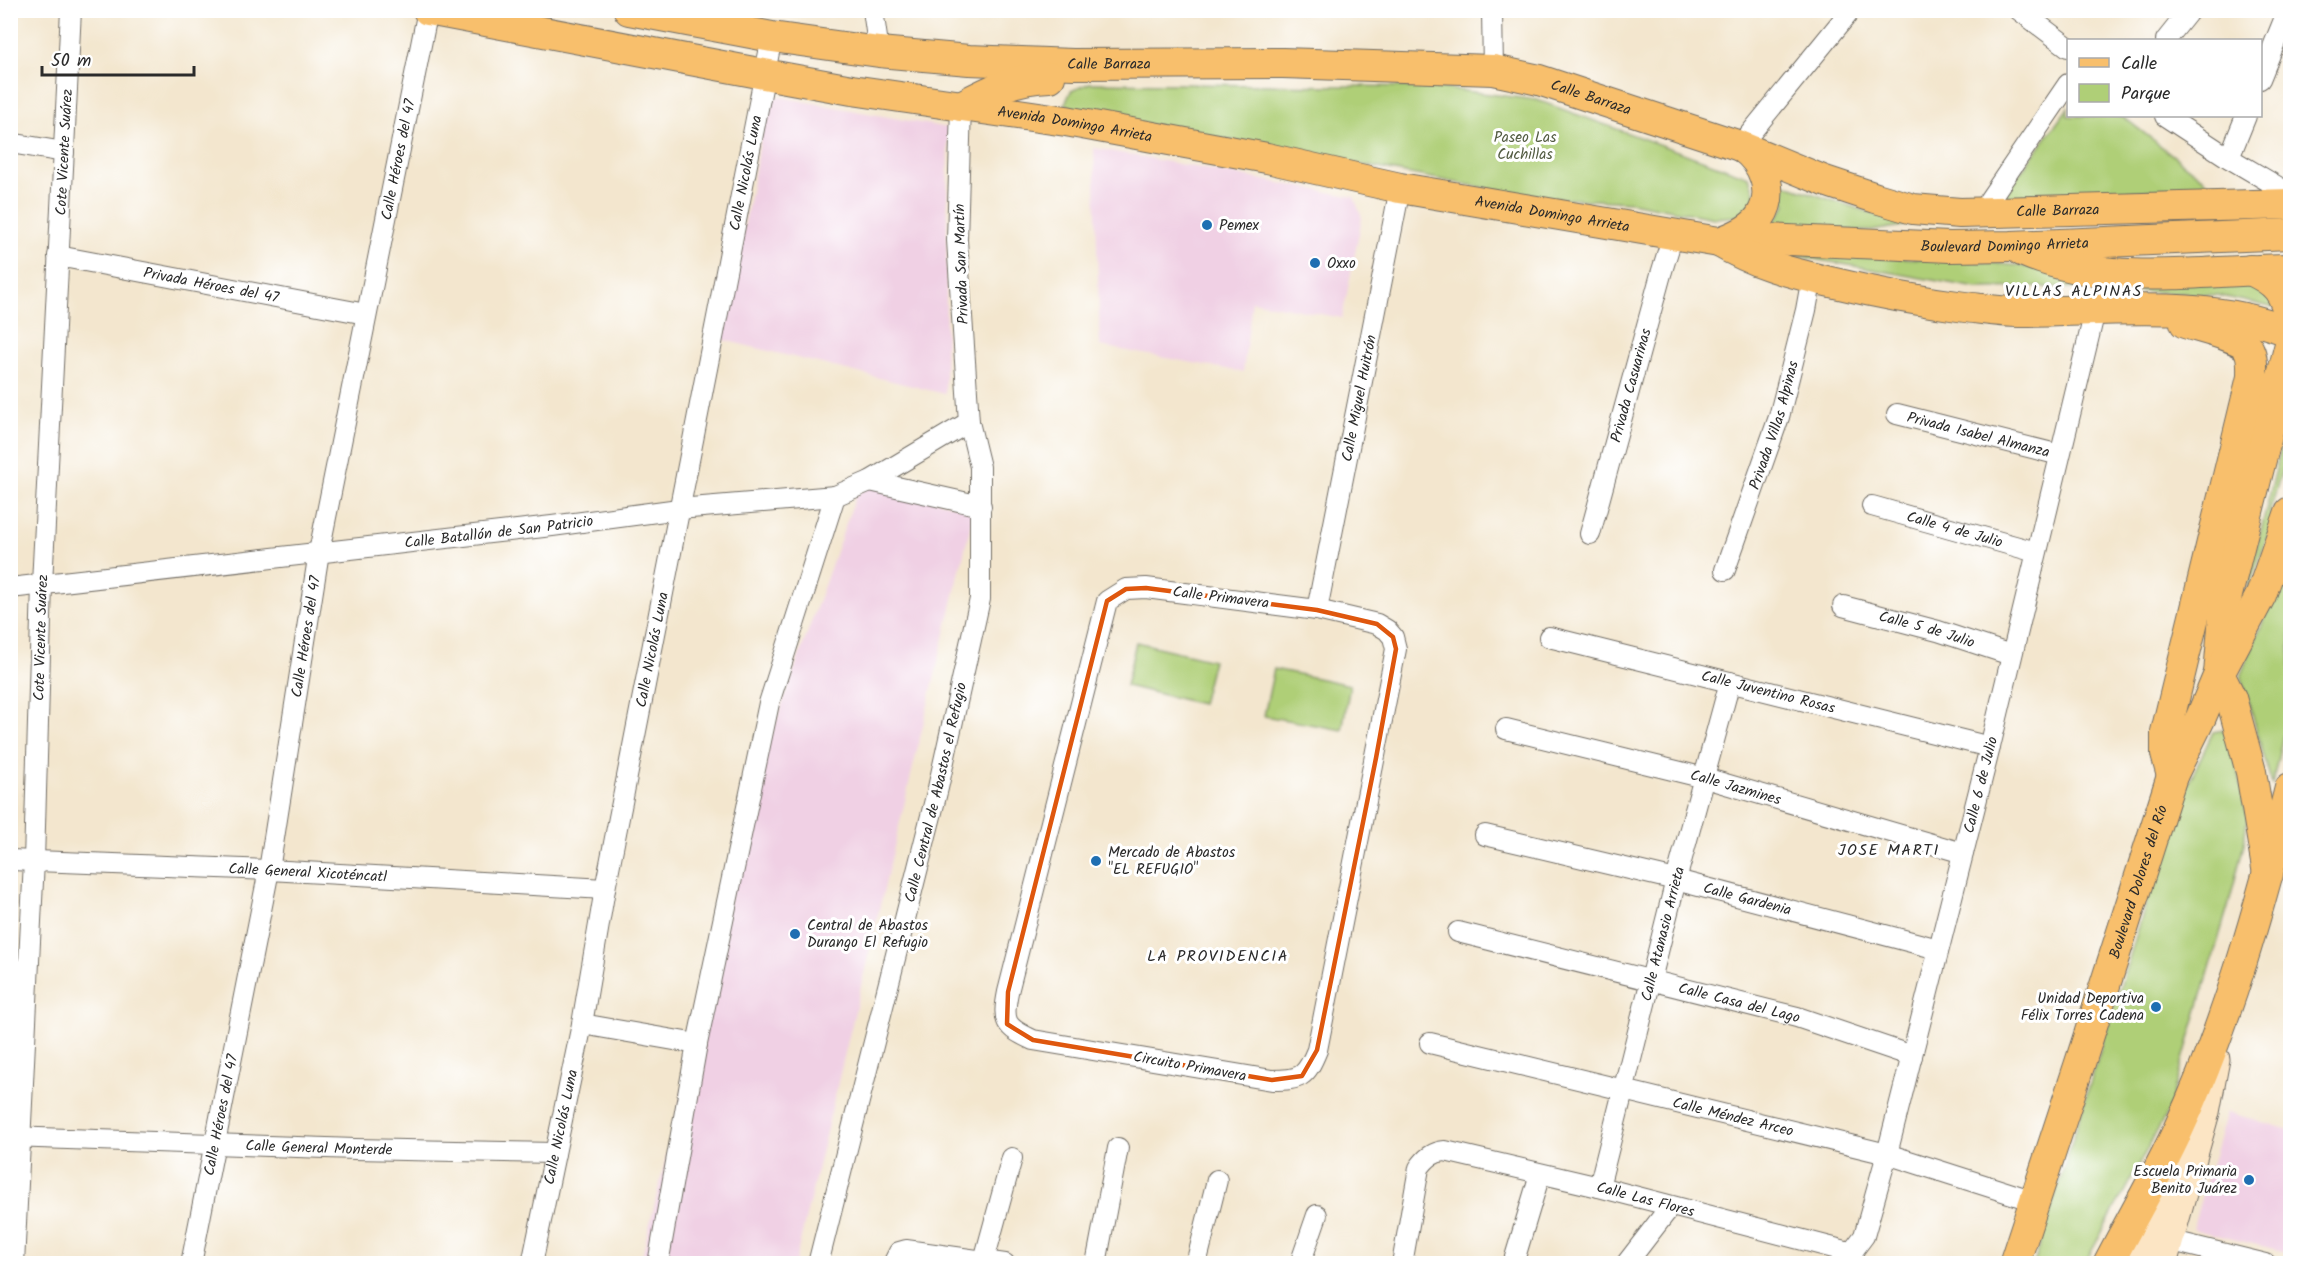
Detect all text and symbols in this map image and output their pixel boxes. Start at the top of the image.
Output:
scale bar [42,39,194,77]
legend [2067,39,2262,117]
text: 50 m [51,47,91,76]
text: Calle [2121,50,2157,79]
street label: Calle Barraza [1067,53,1151,77]
street label: Calle Barraza [1547,74,1634,122]
text: Parque [2121,80,2170,109]
street label: Cote Vicente Suárez [50,88,80,216]
street label: Calle Héroes del 47 [375,96,423,222]
street label: Avenida Domingo Arrieta [996,100,1154,150]
street label: Calle Nicolás Luna [723,113,769,233]
park label: Paseo Las Cuchillas [1494,126,1557,167]
street label: Avenida Domingo Arrieta [1473,190,1631,240]
street label: Calle Barraza [2016,198,2100,224]
street label: Privada San Martín [948,203,976,325]
place label: Pemex [1219,214,1260,238]
marker: Pemex [1200,218,1214,232]
street label: Boulevard Domingo Arrieta [1920,232,2089,260]
place label: Oxxo [1327,252,1356,276]
marker: Oxxo [1308,256,1322,270]
street label: Privada Héroes del 47 [141,261,282,311]
district label: VILLAS ALPINAS [2005,279,2143,304]
street label: Privada Casuarinas [1605,325,1659,445]
street label: Calle Miguel Huitrón [1335,333,1384,464]
street label: Privada Villas Alpinas [1743,358,1806,493]
street label: Privada Isabel Almanza [1904,406,2052,465]
street label: Calle 4 de Julio [1904,505,2006,555]
street label: Calle Batallón de San Patricio [403,510,595,556]
street label: Cote Vicente Suárez [28,573,55,701]
street label: Calle Héroes del 47 [285,573,328,699]
street label: Calle Primavera [1171,580,1270,616]
street label: Calle Nicolás Luna [630,590,676,710]
street label: Calle 5 de Julio [1876,605,1978,655]
street label: Calle Juventino Rosas [1699,664,1838,721]
street label: Calle Central de Abastos el Refugio [899,680,974,905]
street label: Calle 6 de Julio [1958,734,2005,836]
street label: Calle Jazmines [1688,764,1784,813]
street label: Boulevard Dolores del Río [2103,802,2175,962]
district label: JOSE MARTI [1838,838,1940,863]
place label: Mercado de Abastos "EL REFUGIO" [1108,841,1236,882]
marker: Mercado de Abastos "EL REFUGIO" [1089,854,1103,868]
street label: Calle General Xicoténcatl [228,857,388,890]
street label: Calle Atanasio Arrieta [1635,864,1692,1004]
street label: Calle Gardenia [1700,877,1794,923]
place label: Central de Abastos Durango El Refugio [807,914,928,955]
marker: Central de Abastos Durango El Refugio [788,927,802,941]
district label: LA PROVIDENCIA [1147,944,1289,969]
street label: Calle Casa del Lago [1676,977,1803,1030]
place label: Unidad Deportiva Félix Torres Cadena [2021,987,2144,1028]
marker: Unidad Deportiva Félix Torres Cadena [2149,1000,2163,1014]
street label: Circuito Primavera [1131,1045,1248,1089]
street label: Calle Héroes del 47 [198,1051,245,1178]
street label: Calle Nicolás Luna [538,1067,585,1187]
street label: Calle Méndez Arceo [1670,1091,1796,1144]
street label: Calle General Monterde [245,1134,393,1163]
place label: Escuela Primaria Benito Juárez [2133,1160,2237,1201]
marker: Escuela Primaria Benito Juárez [2242,1173,2256,1187]
street label: Calle Las Flores [1594,1176,1698,1224]

